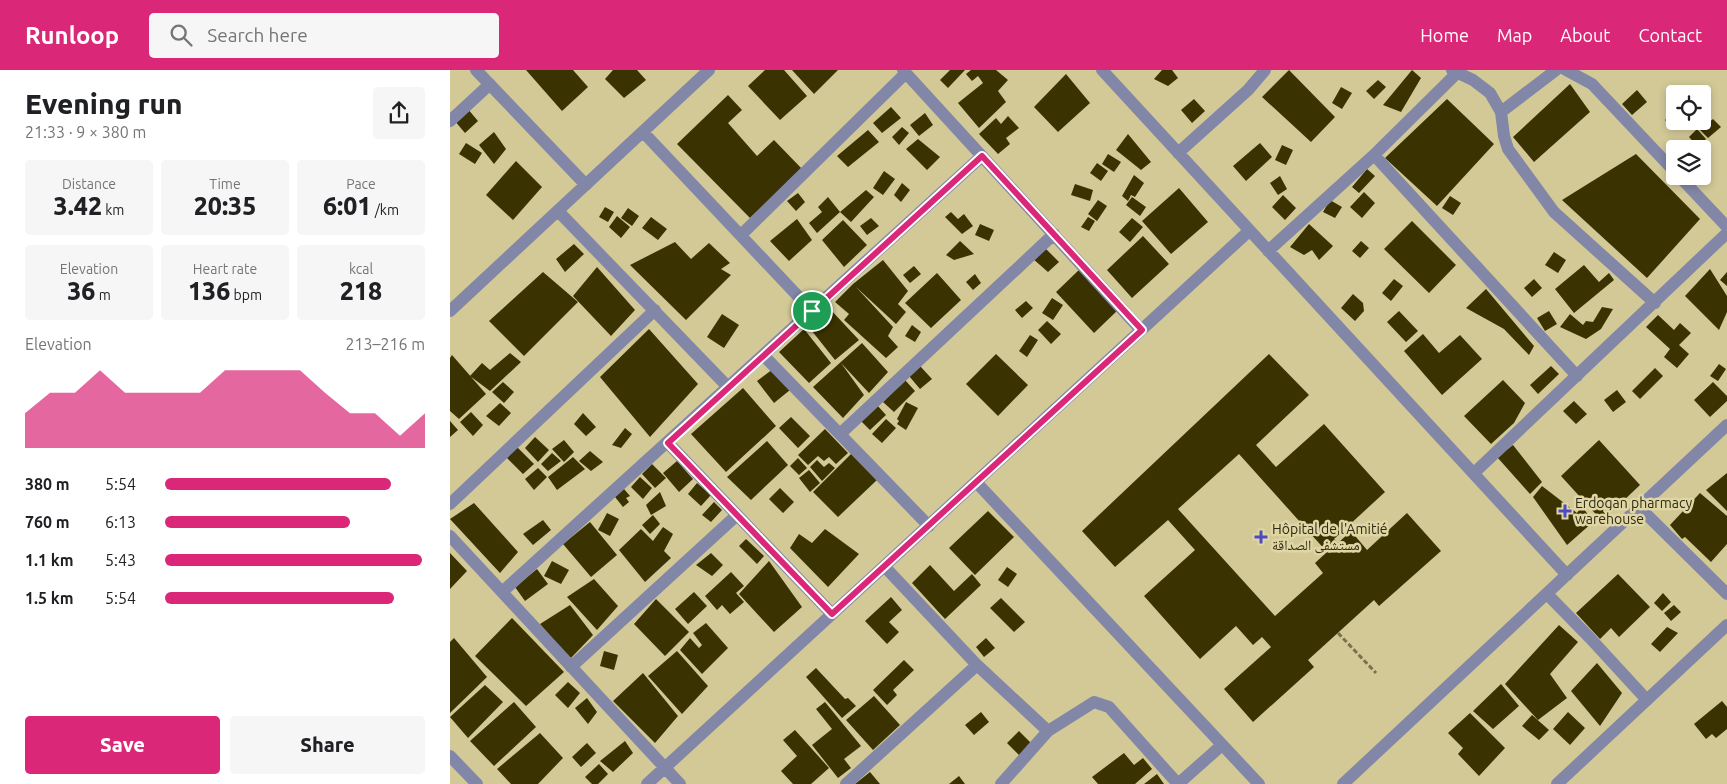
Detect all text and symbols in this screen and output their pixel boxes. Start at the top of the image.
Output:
search box [149,13,499,58]
icon: search [167,21,195,49]
text: Runloop [25,22,119,49]
text: Search here [207,24,308,46]
text: Home [1420,25,1469,45]
text: Map [1497,25,1532,45]
text: About [1560,25,1610,45]
text: Contact [1638,25,1702,45]
map controls [1666,85,1711,185]
button: locate [1666,85,1711,130]
button: share [373,87,425,139]
text: Evening run [25,88,183,119]
text: 21:33 · 9 × 380 m [25,123,146,141]
button: layers [1666,140,1711,185]
text: Distance [62,176,116,192]
text: Time [209,176,241,192]
text: Pace [346,176,376,192]
text: 3.42 [54,192,102,220]
text: 20:35 [194,192,256,220]
text: 6:01 [323,192,371,220]
text: km [102,202,124,218]
text: /km [371,202,399,218]
text: Elevation [60,261,118,277]
text: Heart rate [193,261,257,277]
text: kcal [349,261,373,277]
text: 36 [67,277,95,305]
text: 136 [188,277,230,305]
text: 218 [340,277,382,305]
text: m [95,287,111,303]
text: bpm [230,287,262,303]
pin [791,290,833,332]
icon: arrive [798,297,826,325]
text: Elevation [25,335,92,353]
text: 213–216 m [345,335,425,353]
text: 380 m [25,475,70,493]
text: 5:54 [105,475,136,493]
place label: Erdogan pharmacy warehouse [1575,495,1693,527]
marker: Erdogan pharmacy warehouse [1559,505,1571,517]
text: 760 m [25,513,70,531]
text: 6:13 [105,513,136,531]
place label: Hôpital de l'Amitié مستشفى الصداقة [1272,521,1388,554]
marker: Hôpital de l'Amitié مستشفى الصداقة [1254,530,1268,544]
text: 1.1 km [25,551,74,569]
text: 5:43 [105,551,136,569]
text: 1.5 km [25,589,74,607]
text: 5:54 [105,589,136,607]
button: Save [25,716,220,774]
button: Share [230,716,425,774]

